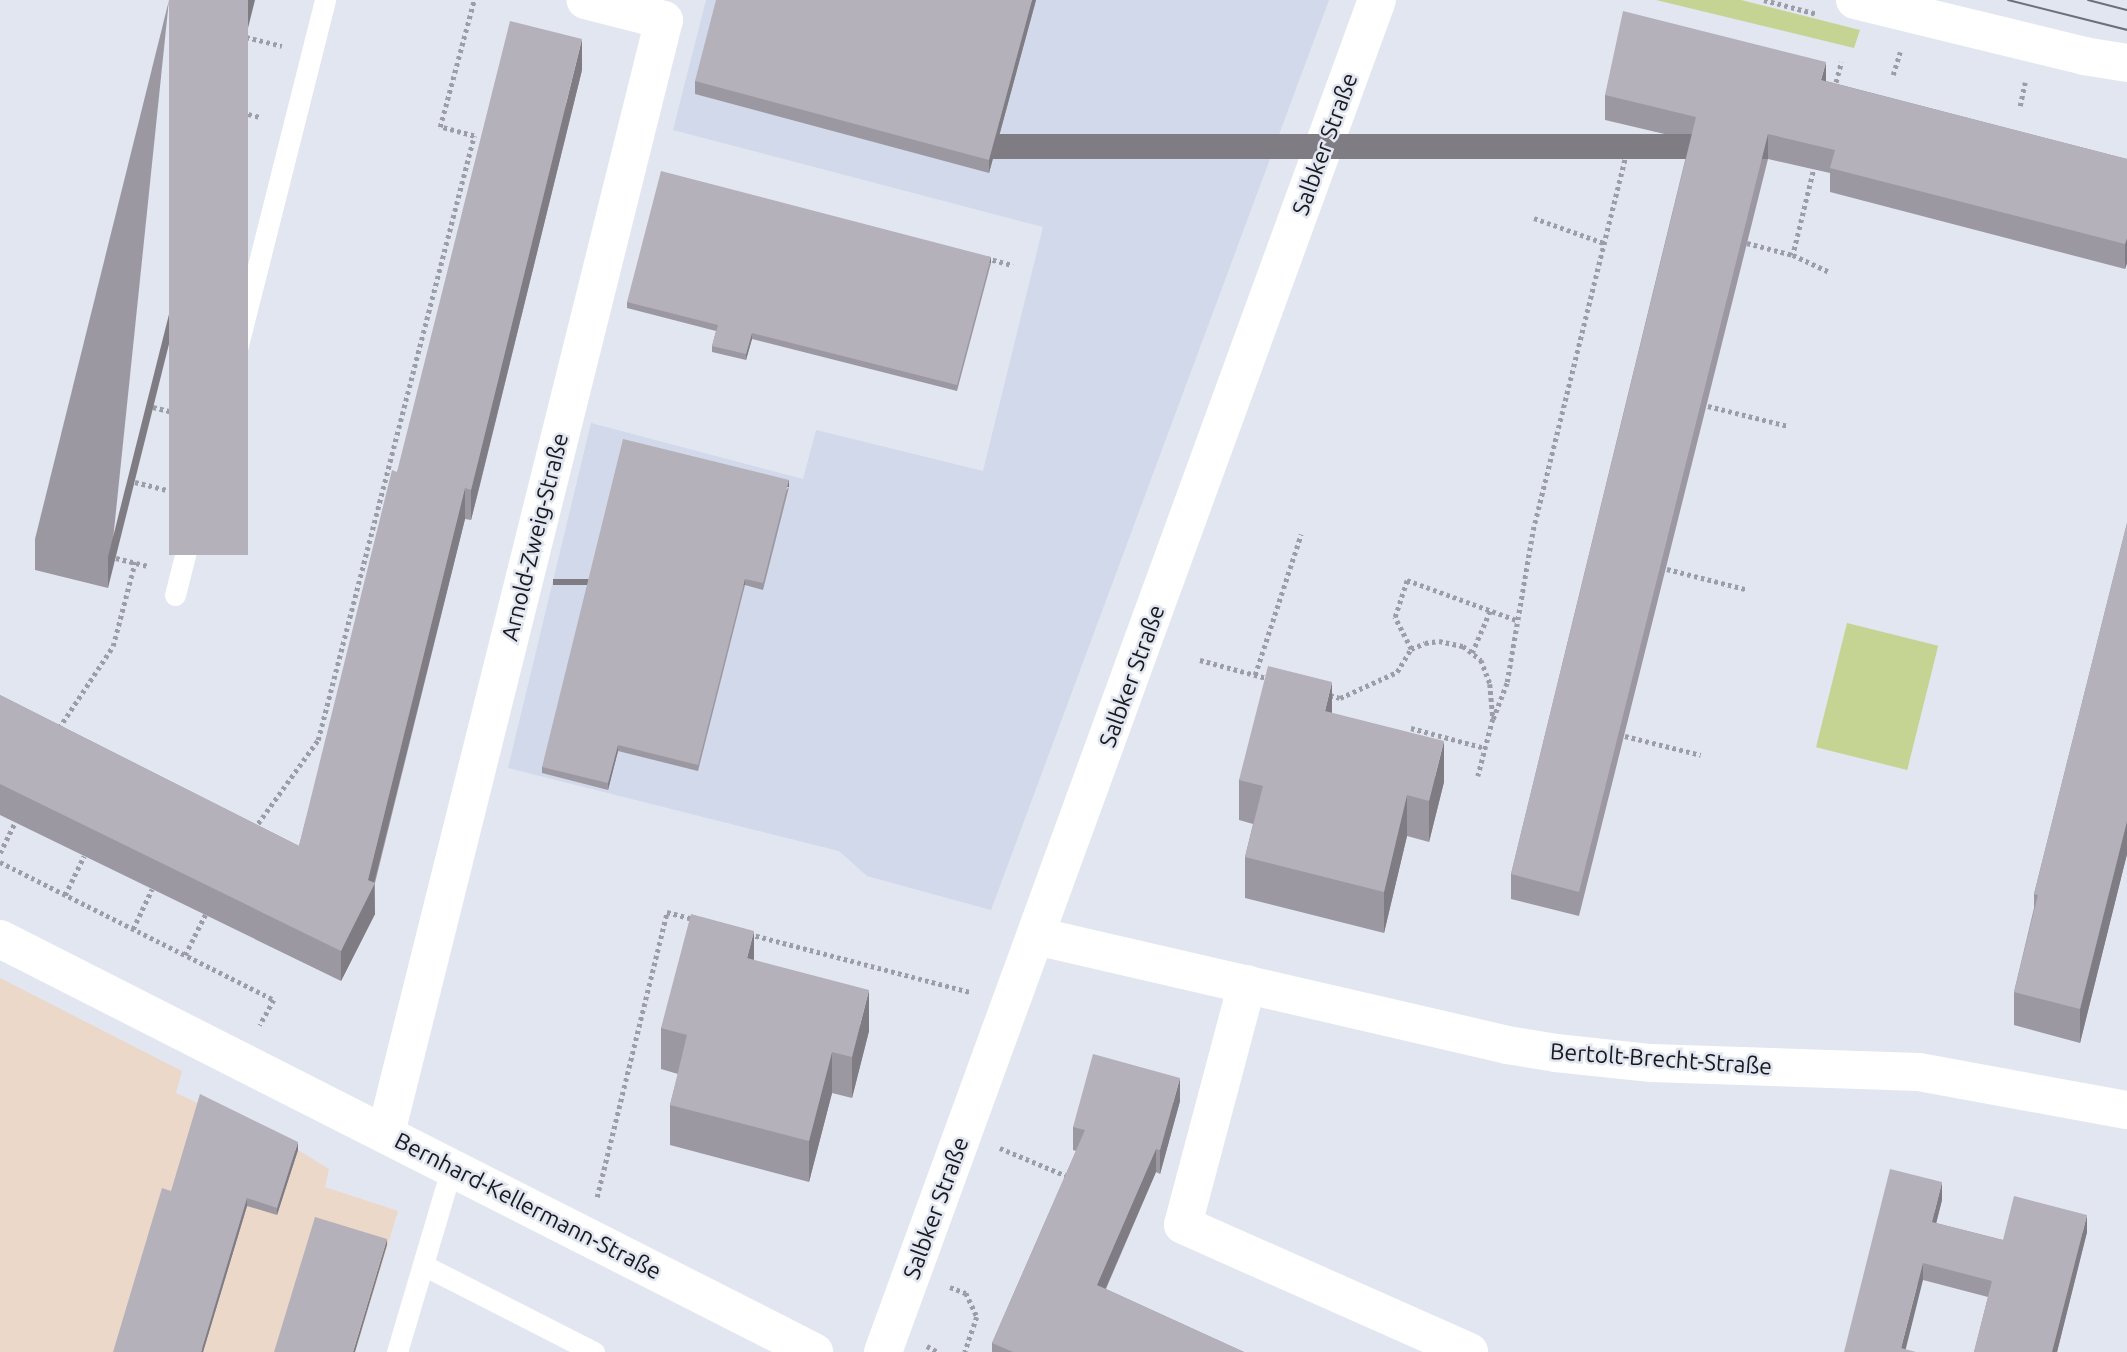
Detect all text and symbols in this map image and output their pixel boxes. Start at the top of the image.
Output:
street label: Salbker Straße [1286,69,1364,219]
street label: Arnold-Zweig-Straße [496,430,574,644]
street label: Salbker Straße [1093,601,1171,751]
street label: Bertolt-Brecht-Straße [1549,1037,1773,1081]
street label: Bernhard-Kellermann-Straße [390,1127,666,1285]
street label: Salbker Straße [897,1133,975,1283]

